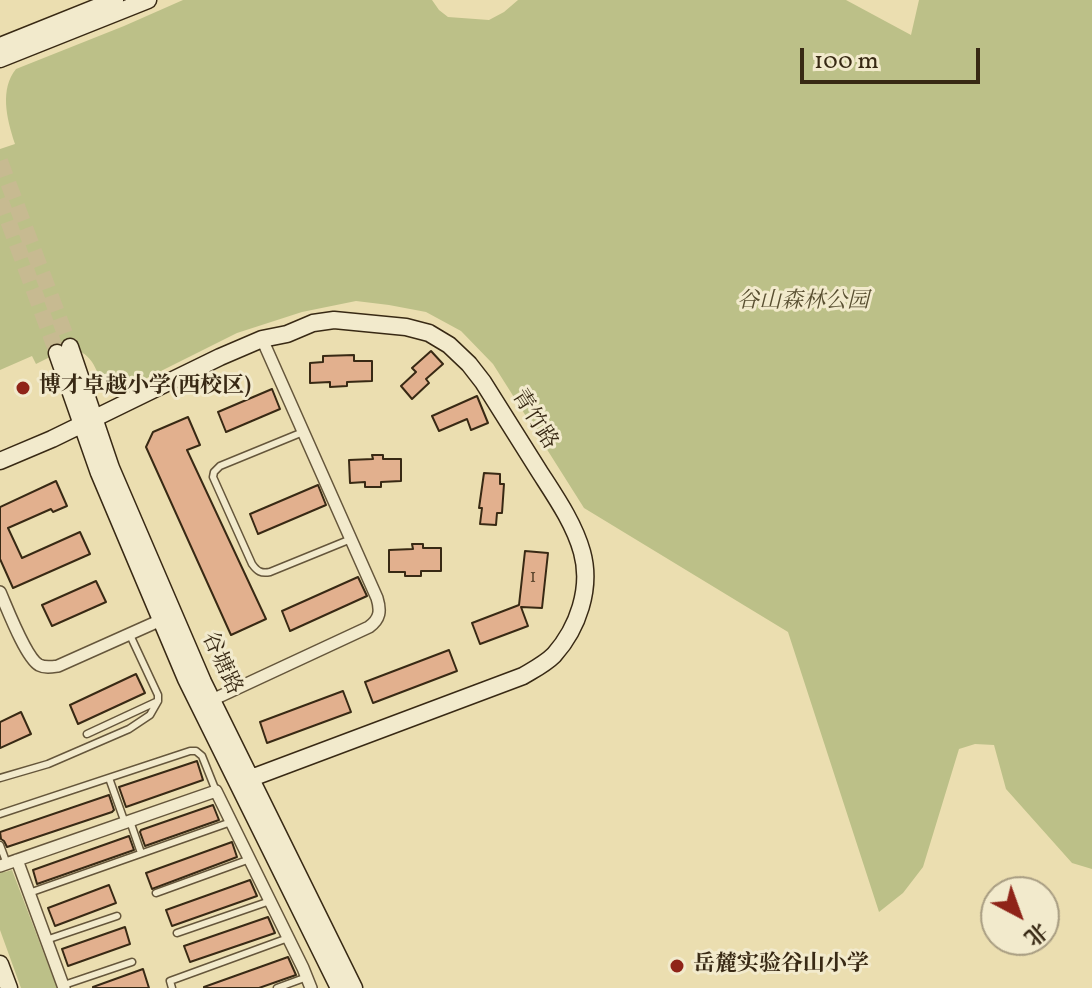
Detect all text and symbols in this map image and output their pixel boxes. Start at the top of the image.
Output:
scale bar [804,32,984,82]
text: 100 m [814,45,879,79]
park label: 谷山森林公园 [737,290,869,316]
place label: 博才卓越小学(西校区) [39,375,251,401]
marker: 博才卓越小学(西校区) [14,379,32,397]
street label: 青竹路 [504,385,562,455]
house number: 1 [530,568,536,590]
street label: 谷塘路 [194,629,246,699]
north arrow [980,876,1060,956]
text: 北 [1016,914,1053,952]
place label: 岳麓实验谷山小学 [693,953,869,979]
marker: 岳麓实验谷山小学 [668,957,686,975]

